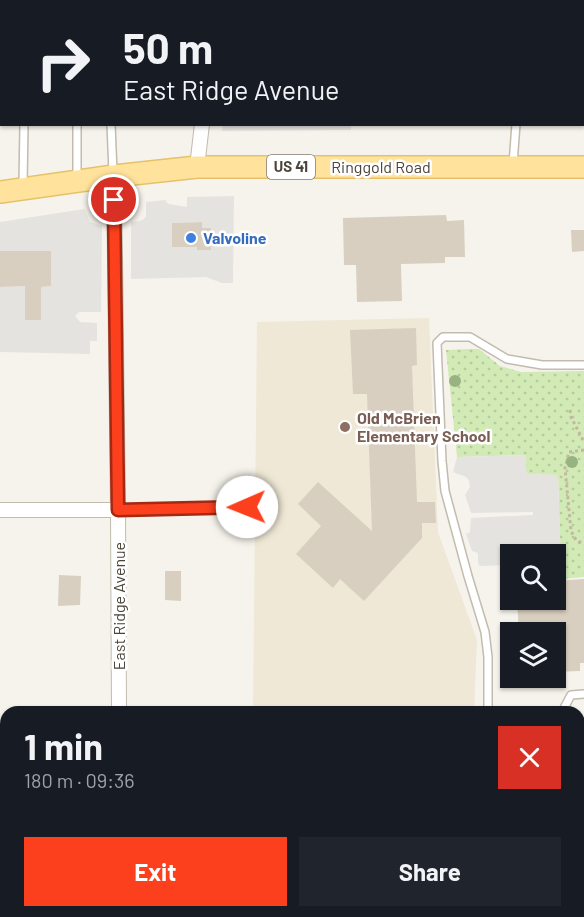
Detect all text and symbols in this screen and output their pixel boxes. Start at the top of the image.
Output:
text: 50 m [123,22,213,72]
icon: right [24,24,102,102]
text: East Ridge Avenue [123,73,340,105]
road number: US 41 [267,155,315,179]
street label: Ringgold Road [331,157,431,176]
pin [88,174,139,225]
icon: arrive [97,183,130,216]
place label: Valvoline [203,228,267,247]
marker: Valvoline [184,231,198,245]
place label: Old McBrien Elementary School [357,408,491,445]
marker: Old McBrien Elementary School [338,420,352,434]
position arrow [215,475,279,539]
street label: East Ridge Avenue [109,542,128,670]
map controls [500,544,566,688]
button: search [500,544,566,610]
button: layers [500,622,566,688]
text: 1 min [24,724,103,767]
button: close [498,726,561,789]
text: 180 m · 09:36 [24,768,135,792]
button: Exit [24,837,287,906]
button: Share [299,837,561,906]

